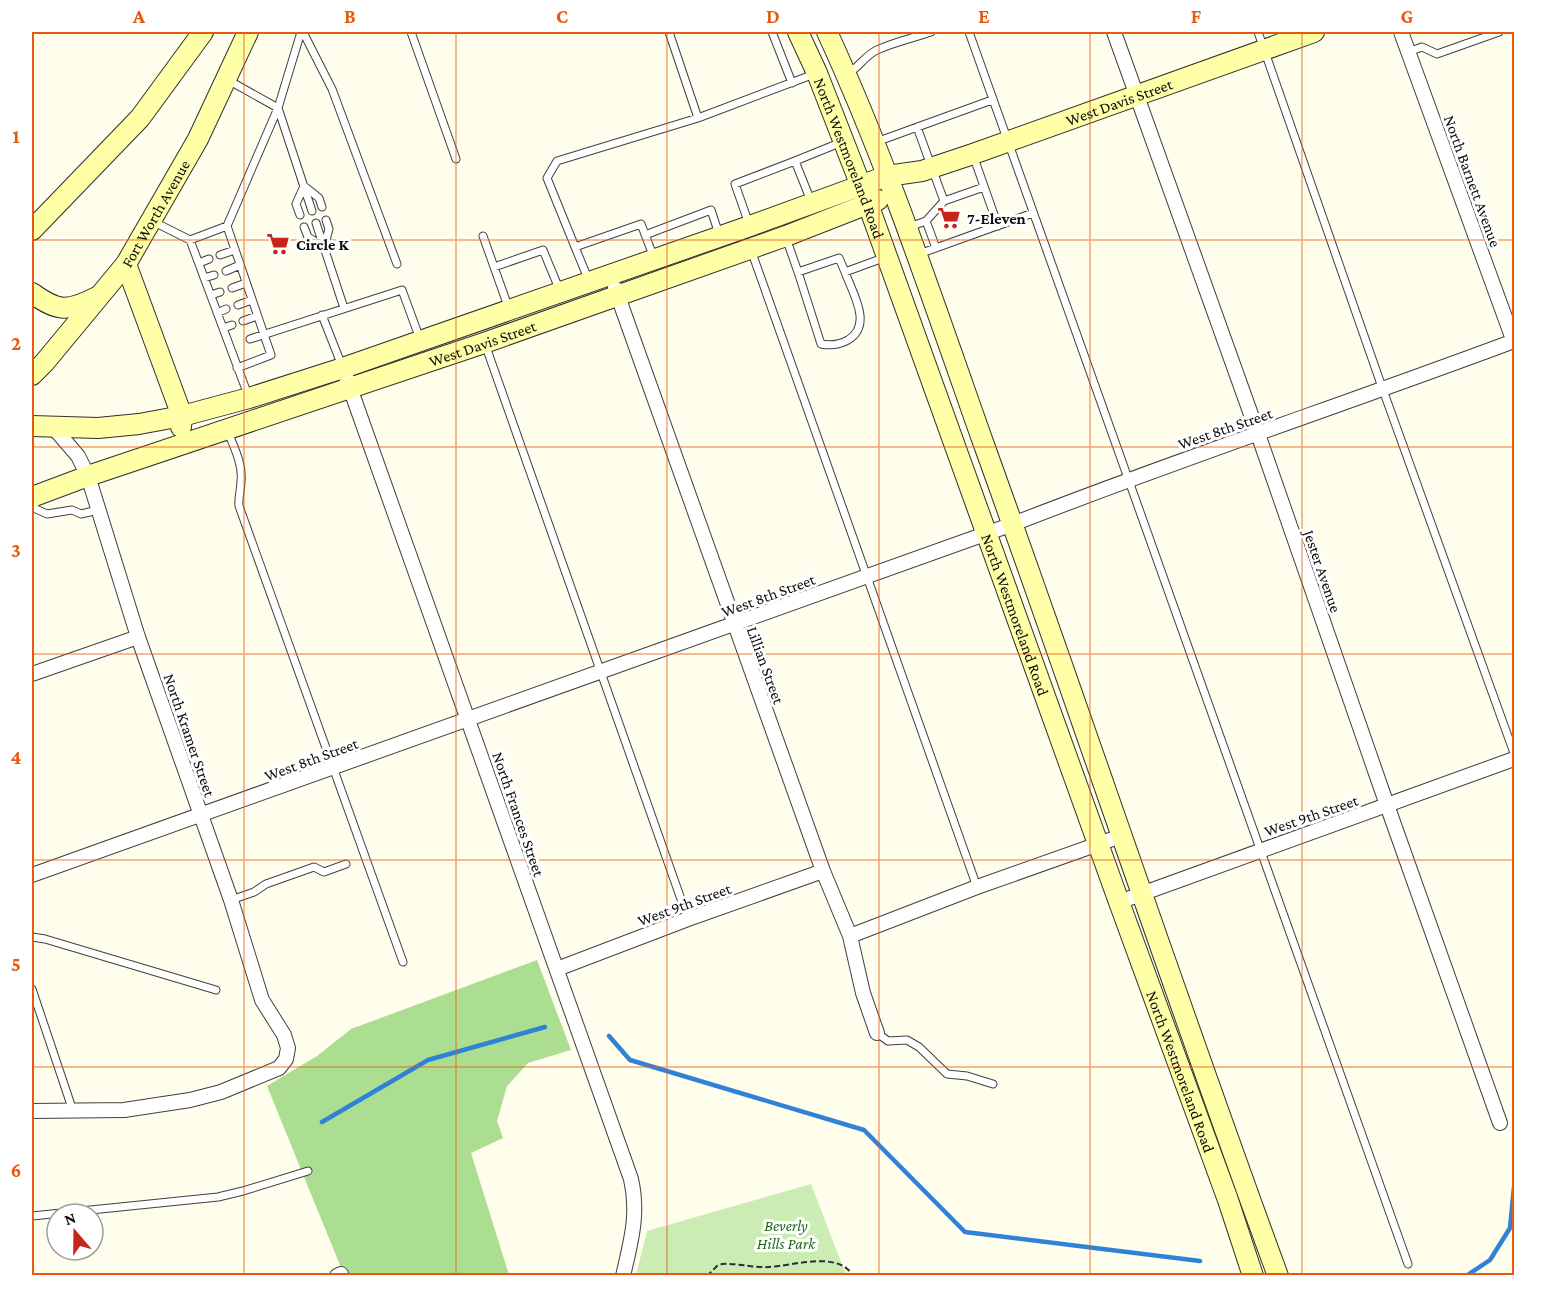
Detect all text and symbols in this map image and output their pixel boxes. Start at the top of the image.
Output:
text: A [132,5,146,27]
text: B [344,5,356,27]
text: C [556,5,568,27]
text: D [766,5,780,27]
text: E [978,5,990,27]
text: F [1191,5,1202,27]
text: G [1401,5,1414,27]
street label: North Westmoreland Road [811,75,888,241]
street label: West Davis Street [1064,75,1175,129]
street label: North Barnett Avenue [1441,113,1504,249]
text: 1 [12,125,20,147]
street label: Fort Worth Avenue [118,157,193,270]
supermarket icon: 7-Eleven [936,205,962,231]
place label: 7-Eleven [967,210,1026,227]
supermarket icon: Circle K [265,231,291,257]
place label: Circle K [296,236,350,253]
street label: West Davis Street [427,317,539,370]
text: 2 [11,332,21,354]
street label: West 8th Street [1176,404,1275,453]
street label: Jester Avenue [1299,526,1345,615]
street label: North Westmoreland Road [978,531,1052,698]
text: 3 [11,539,21,561]
street label: West 8th Street [719,570,818,620]
street label: Lillian Street [744,624,788,707]
street label: North Kramer Street [160,671,219,800]
street label: West 8th Street [262,734,361,784]
text: 4 [11,746,22,768]
street label: North Frances Street [489,750,548,879]
street label: West 9th Street [1262,791,1361,839]
street label: West 9th Street [635,879,734,929]
text: 5 [11,953,21,975]
street label: North Westmoreland Road [1143,989,1218,1155]
text: 6 [11,1159,21,1181]
north arrow [45,1202,105,1262]
text: N [62,1208,78,1228]
park label: Beverly Hills Park [757,1217,816,1252]

